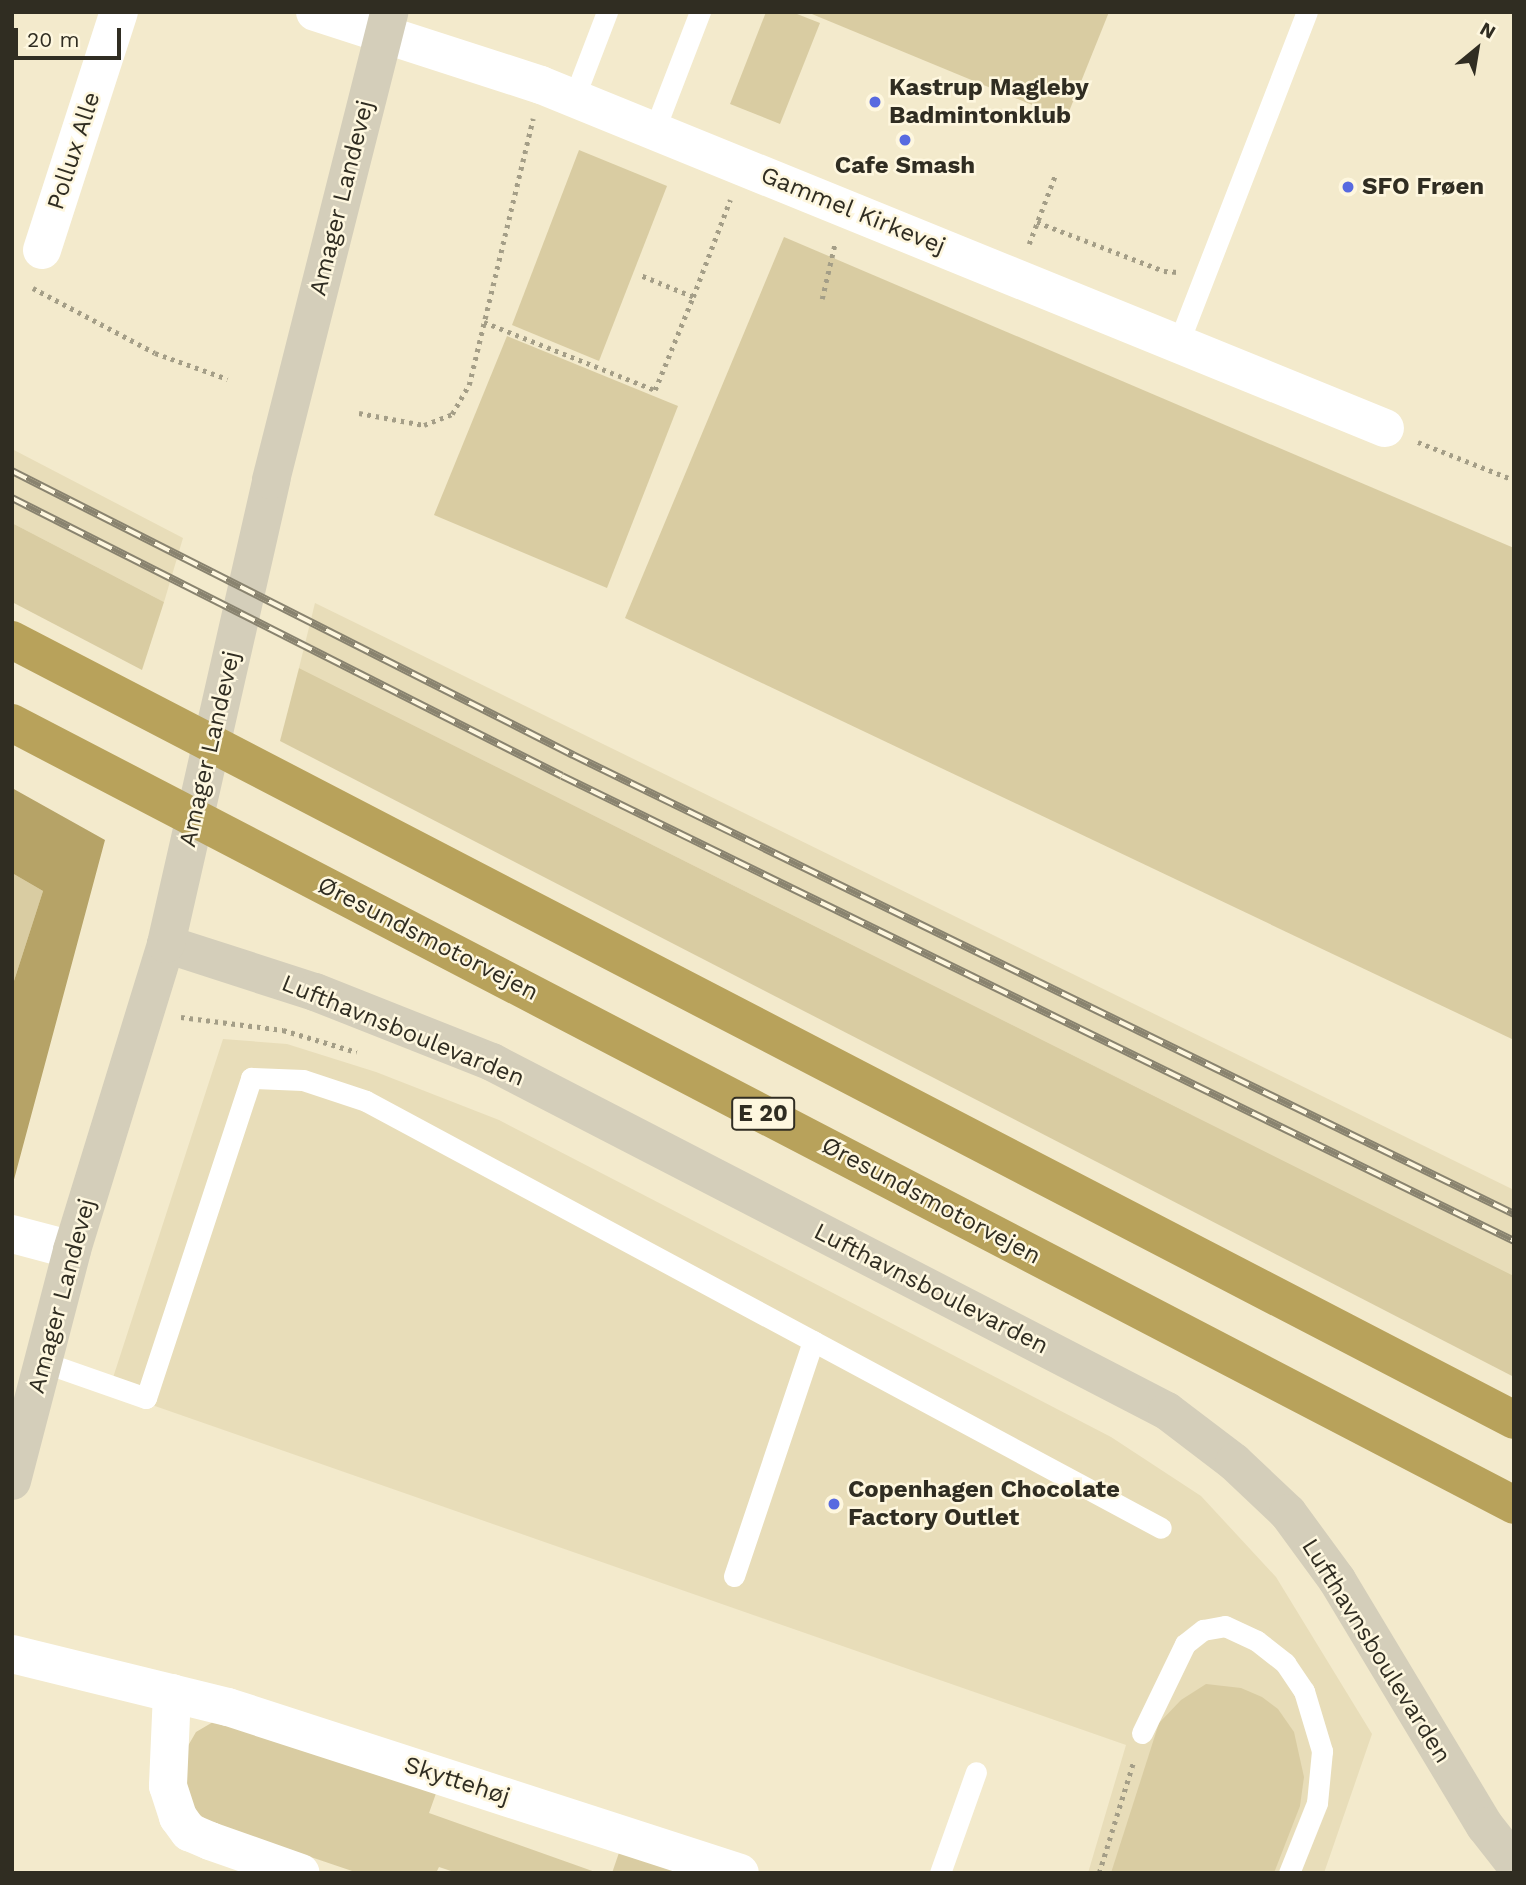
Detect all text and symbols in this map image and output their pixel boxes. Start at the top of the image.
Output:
scale bar [18,14,124,58]
north arrow [1442,14,1512,84]
text: N [1476,17,1500,44]
text: 20 m [27,27,79,52]
place label: Kastrup Magleby Badmintonklub [889,74,1089,130]
street label: Pollux Alle [41,88,107,214]
marker: Kastrup Magleby Badmintonklub [867,94,883,110]
street label: Amager Landevej [304,97,380,299]
marker: Cafe Smash [897,132,913,148]
place label: Cafe Smash [835,152,975,180]
street label: Gammel Kirkevej [756,161,950,261]
place label: SFO Frøen [1362,173,1484,201]
marker: SFO Frøen [1340,179,1356,195]
street label: Amager Landevej [173,648,247,850]
street label: Øresundsmotorvejen [313,871,543,1007]
street label: Lufthavnsboulevarden [277,969,529,1093]
road number: E 20 [730,1094,796,1134]
street label: Øresundsmotorvejen [817,1131,1045,1271]
street label: Amager Landevej [22,1195,102,1397]
street label: Lufthavnsboulevarden [809,1217,1053,1361]
place label: Copenhagen Chocolate Factory Outlet [848,1476,1120,1532]
marker: Copenhagen Chocolate Factory Outlet [826,1496,842,1512]
street label: Lufthavnsboulevarden [1295,1533,1457,1769]
street label: Skyttehøj [401,1750,513,1812]

